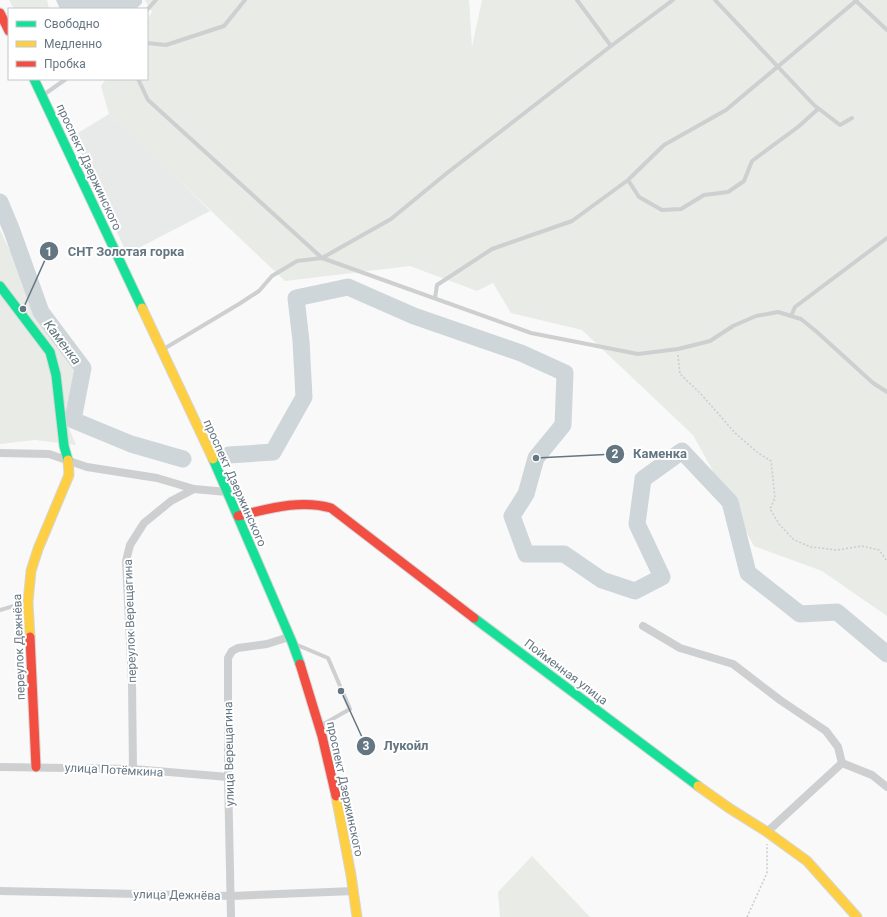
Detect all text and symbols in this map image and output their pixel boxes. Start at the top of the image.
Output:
legend [8,8,148,80]
text: Свободно [44,17,100,31]
text: Медленно [44,37,102,51]
text: Пробка [44,57,86,71]
street label: проспект Дзержинского [54,102,125,233]
callout: СНТ Золотая горка [39,239,192,264]
text: СНТ Золотая горка [68,244,184,259]
text: 1 [46,245,52,259]
water label: Каменка [41,317,84,368]
street label: проспект Дзержинского [201,417,269,549]
callout: Каменка [605,441,695,466]
text: Каменка [633,446,687,461]
text: 2 [612,447,619,461]
street label: переулок Верещагина [121,559,139,683]
street label: переулок Дежнёва [10,594,28,700]
street label: Пойменная улица [522,636,610,708]
street label: улица Верещагина [221,702,237,806]
street label: проспект Дзержинского [324,720,366,858]
callout: Лукойл [356,733,436,758]
text: Лукойл [384,738,428,753]
text: 3 [363,739,370,753]
street label: улица Потёмкина [64,760,164,780]
street label: улица Дежнёва [133,887,221,903]

